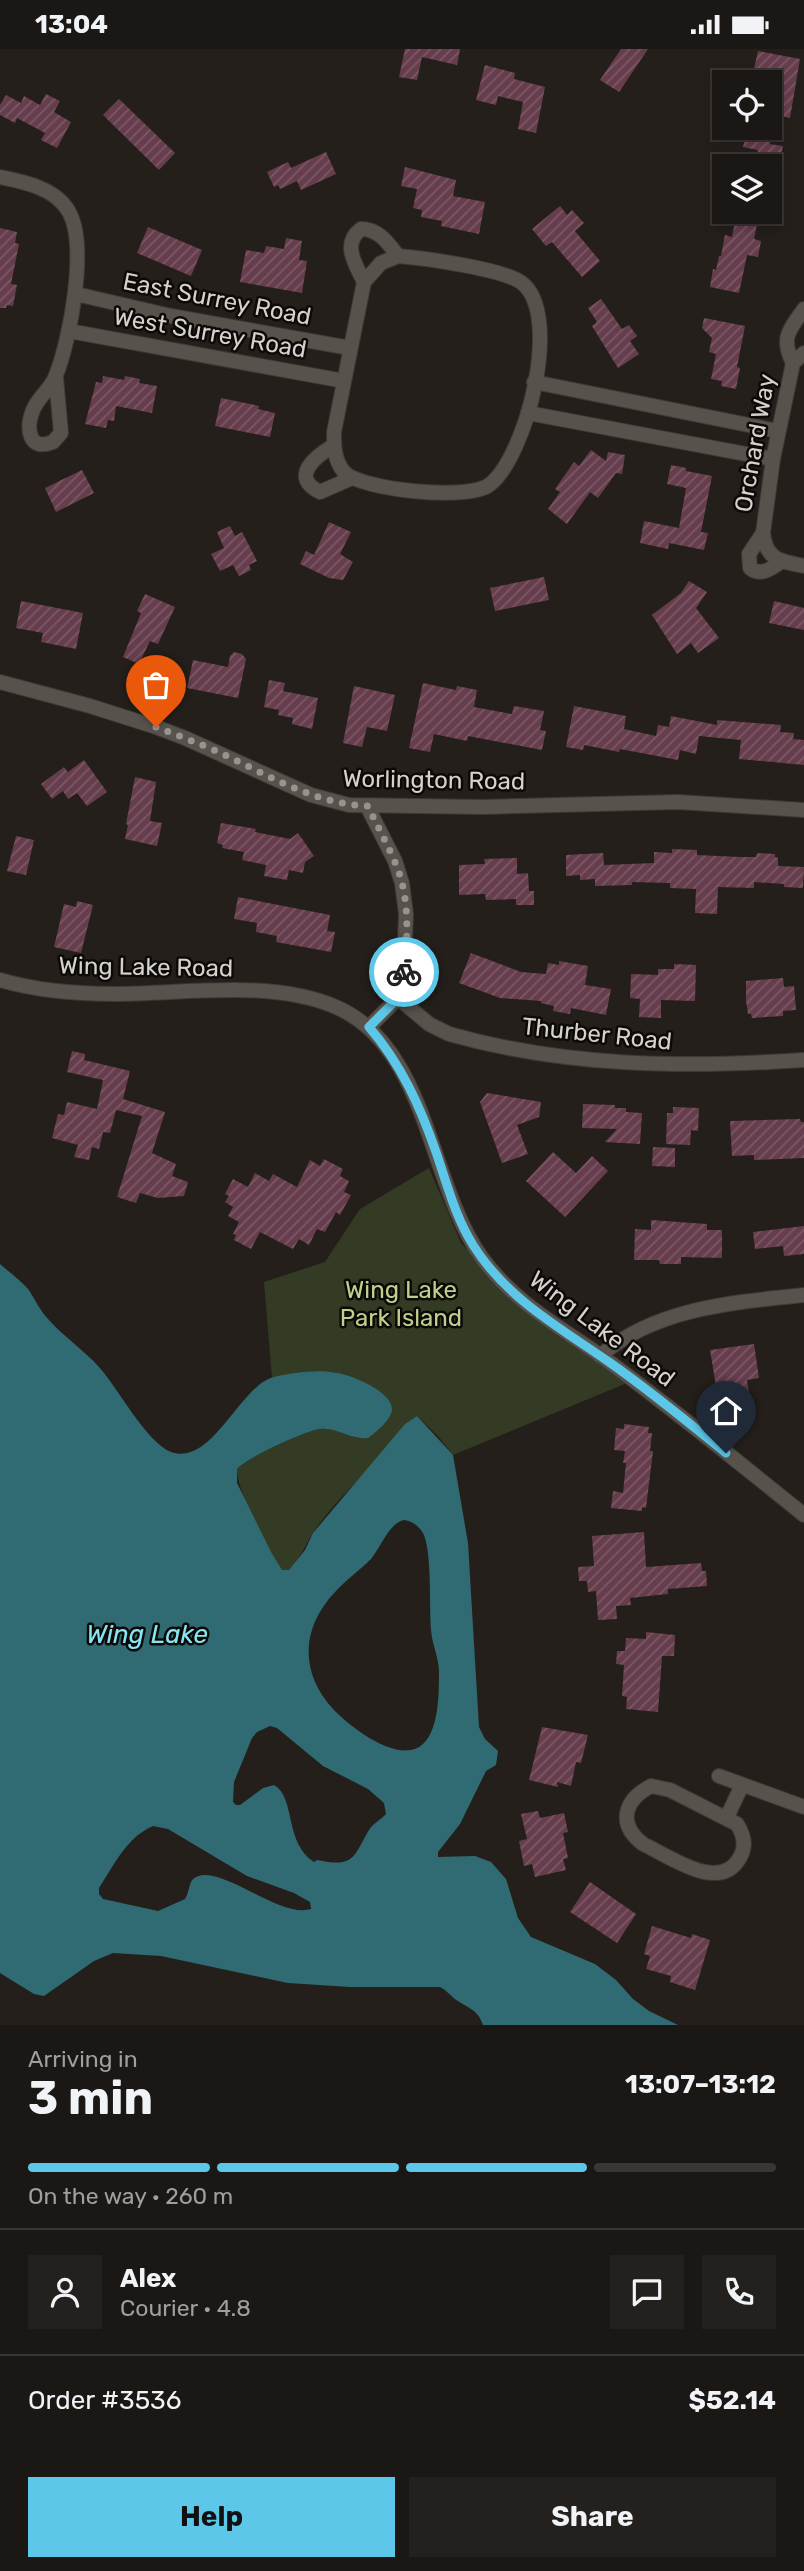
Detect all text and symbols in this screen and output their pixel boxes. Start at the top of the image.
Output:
text: 13:04 [35,9,108,40]
map controls [712,70,782,224]
button: locate [712,70,782,140]
button: layers [712,154,782,224]
street label: East Surrey Road [121,267,313,331]
street label: West Surrey Road [111,302,309,364]
street label: Orchard Way [729,372,781,514]
pin [126,655,186,727]
icon: bag [137,666,175,704]
street label: Worlington Road [342,764,526,796]
courier [369,937,439,1007]
street label: Wing Lake Road [58,951,234,983]
icon: bike [385,953,423,991]
street label: Thurber Road [521,1012,673,1056]
street label: Wing Lake Road [524,1265,680,1393]
park label: Wing Lake Park Island [340,1276,462,1332]
pin [696,1381,756,1453]
icon: home [707,1392,745,1430]
water label: Wing Lake [86,1619,208,1650]
text: Arriving in [28,2045,138,2073]
text: 13:07–13:12 [625,2069,776,2100]
text: 3 min [28,2071,153,2126]
text: On the way · 260 m [28,2182,233,2210]
button: person [28,2255,102,2329]
button: chat [610,2255,684,2329]
button: phone [702,2255,776,2329]
text: Alex [120,2263,176,2294]
text: Courier · 4.8 [120,2294,251,2322]
text: Order #3536 [28,2385,181,2416]
text: $52.14 [689,2385,776,2416]
button: Help [28,2477,395,2557]
button: Share [409,2477,776,2557]

